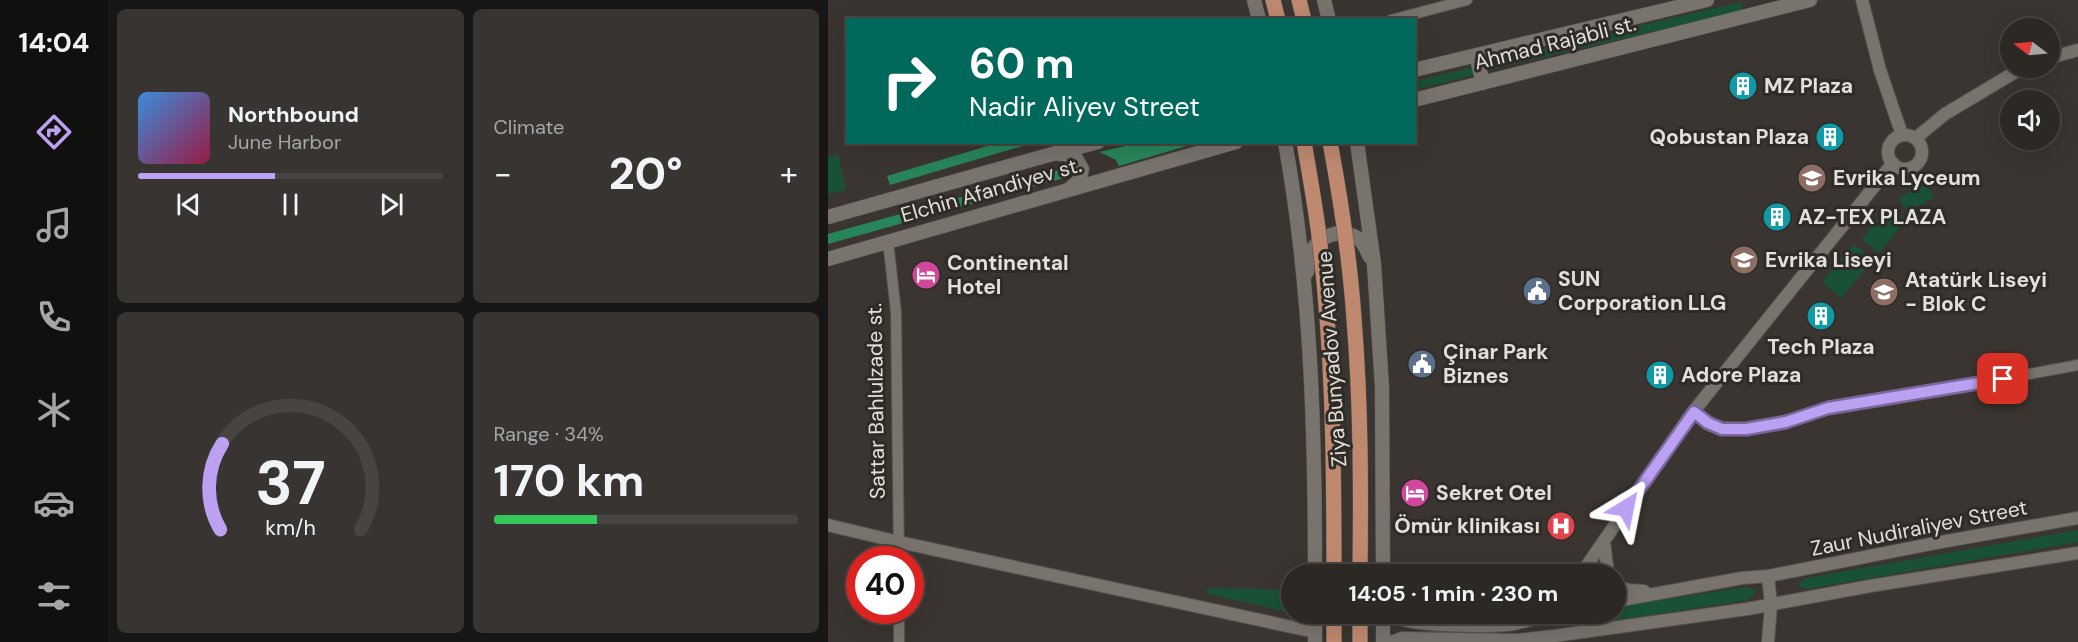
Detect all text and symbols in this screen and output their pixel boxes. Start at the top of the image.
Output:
street label: Ahmad Rajabli st. [1471,9,1639,77]
north arrow [2000,18,2060,78]
map controls [2000,18,2060,150]
text: 14:04 [19,25,89,60]
text: 60 m [969,36,1075,91]
icon: right [870,42,948,120]
building icon: MZ Plaza [1727,70,1759,102]
place label: MZ Plaza [1764,72,1853,100]
text: Nadir Aliyev Street [969,89,1200,124]
button: sound [2000,90,2060,150]
text: Northbound [228,100,359,129]
icon: directions [33,111,75,153]
text: Climate [494,114,564,140]
building icon: Qobustan Plaza [1814,121,1846,153]
place label: Qobustan Plaza [1649,123,1809,151]
text: June Harbor [228,129,341,155]
text: 20° [609,144,683,203]
street label: Elchin Afandiyev st. [897,151,1085,229]
text: − [494,152,512,195]
text: + [780,152,798,195]
school or university icon: Evrika Lyceum [1796,162,1828,194]
place label: Evrika Lyceum [1833,164,1981,192]
icon: previous [172,188,205,221]
icon: pause [274,188,307,221]
icon: next [375,188,408,221]
building icon: AZ-TEX PLAZA [1761,201,1793,233]
place label: AZ-TEX PLAZA [1798,203,1946,231]
icon: music [33,204,75,246]
school or university icon: Evrika Liseyi [1728,244,1760,276]
place label: Evrika Liseyi [1765,246,1892,274]
place label: Continental Hotel [947,249,1069,301]
street label: Ziya Bunyadov Avenue [1310,250,1354,468]
hotel icon: Continental Hotel [910,259,942,291]
place label: SUN Corporation LLG [1558,265,1726,317]
place label: Atatürk Liseyi - Blok C [1905,266,2047,318]
public building icon: SUN Corporation LLG [1521,275,1553,307]
school or university icon: Atatürk Liseyi - Blok C [1868,276,1900,308]
icon: phone [33,296,75,338]
building icon: Tech Plaza [1805,300,1837,332]
street label: Sattar Bahlulzade st. [860,303,892,499]
place label: Tech Plaza [1767,333,1875,361]
place label: Çinar Park Biznes [1443,338,1548,390]
public building icon: Çinar Park Biznes [1406,348,1438,380]
pin [1977,353,2028,404]
building icon: Adore Plaza [1644,359,1676,391]
place label: Adore Plaza [1681,361,1801,389]
icon: arrive [1986,362,2019,395]
icon: climate [33,389,75,431]
text: Range · 34% [494,421,604,447]
text: 37 [255,442,326,523]
text: 170 km [494,451,644,510]
position arrow [1594,476,1658,540]
hotel icon: Sekret Otel [1399,477,1431,509]
place label: Sekret Otel [1436,479,1552,507]
icon: car [33,482,75,524]
street label: Zaur Nudiraliyev Street [1808,493,2030,563]
hospital icon: Ömür klinikası [1545,510,1577,542]
place label: Ömür klinikası [1394,512,1540,540]
text: km/h [265,514,316,542]
speed limit sign: 40 [846,546,924,624]
icon: filters [33,575,75,617]
text: 14:05 · 1 min · 230 m [1349,579,1558,608]

